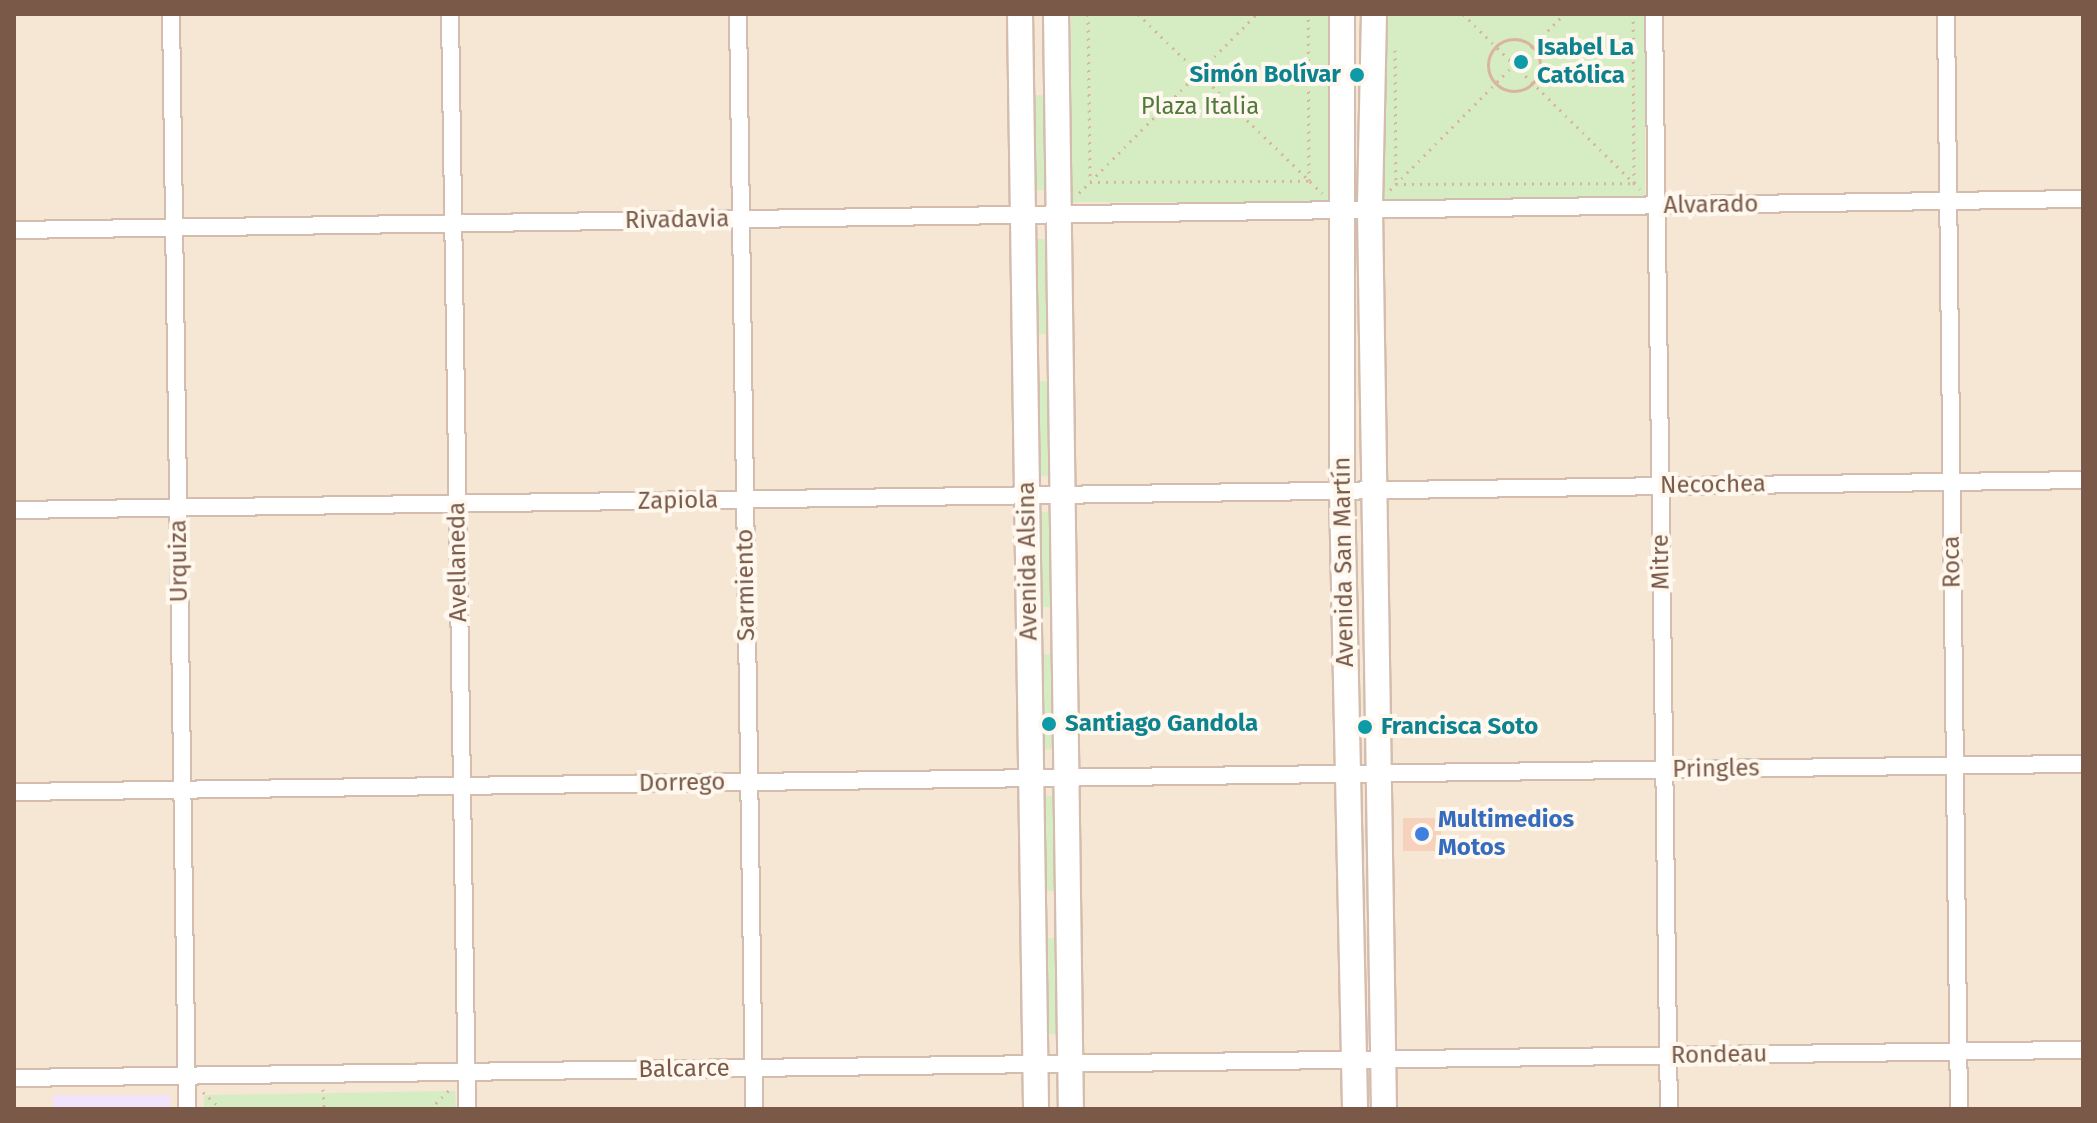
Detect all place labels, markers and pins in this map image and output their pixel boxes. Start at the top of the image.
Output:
place label: Isabel La Católica [1537,34,1634,90]
marker: Isabel La Católica [1512,53,1530,71]
place label: Simón Bolívar [1189,61,1341,89]
marker: Simón Bolívar [1348,66,1366,84]
place label: Santiago Gandola [1065,710,1258,738]
place label: Francisca Soto [1381,713,1538,741]
marker: Santiago Gandola [1040,715,1058,733]
marker: Francisca Soto [1356,718,1374,736]
place label: Multimedios Motos [1438,806,1574,862]
marker: Multimedios Motos [1413,825,1431,843]

